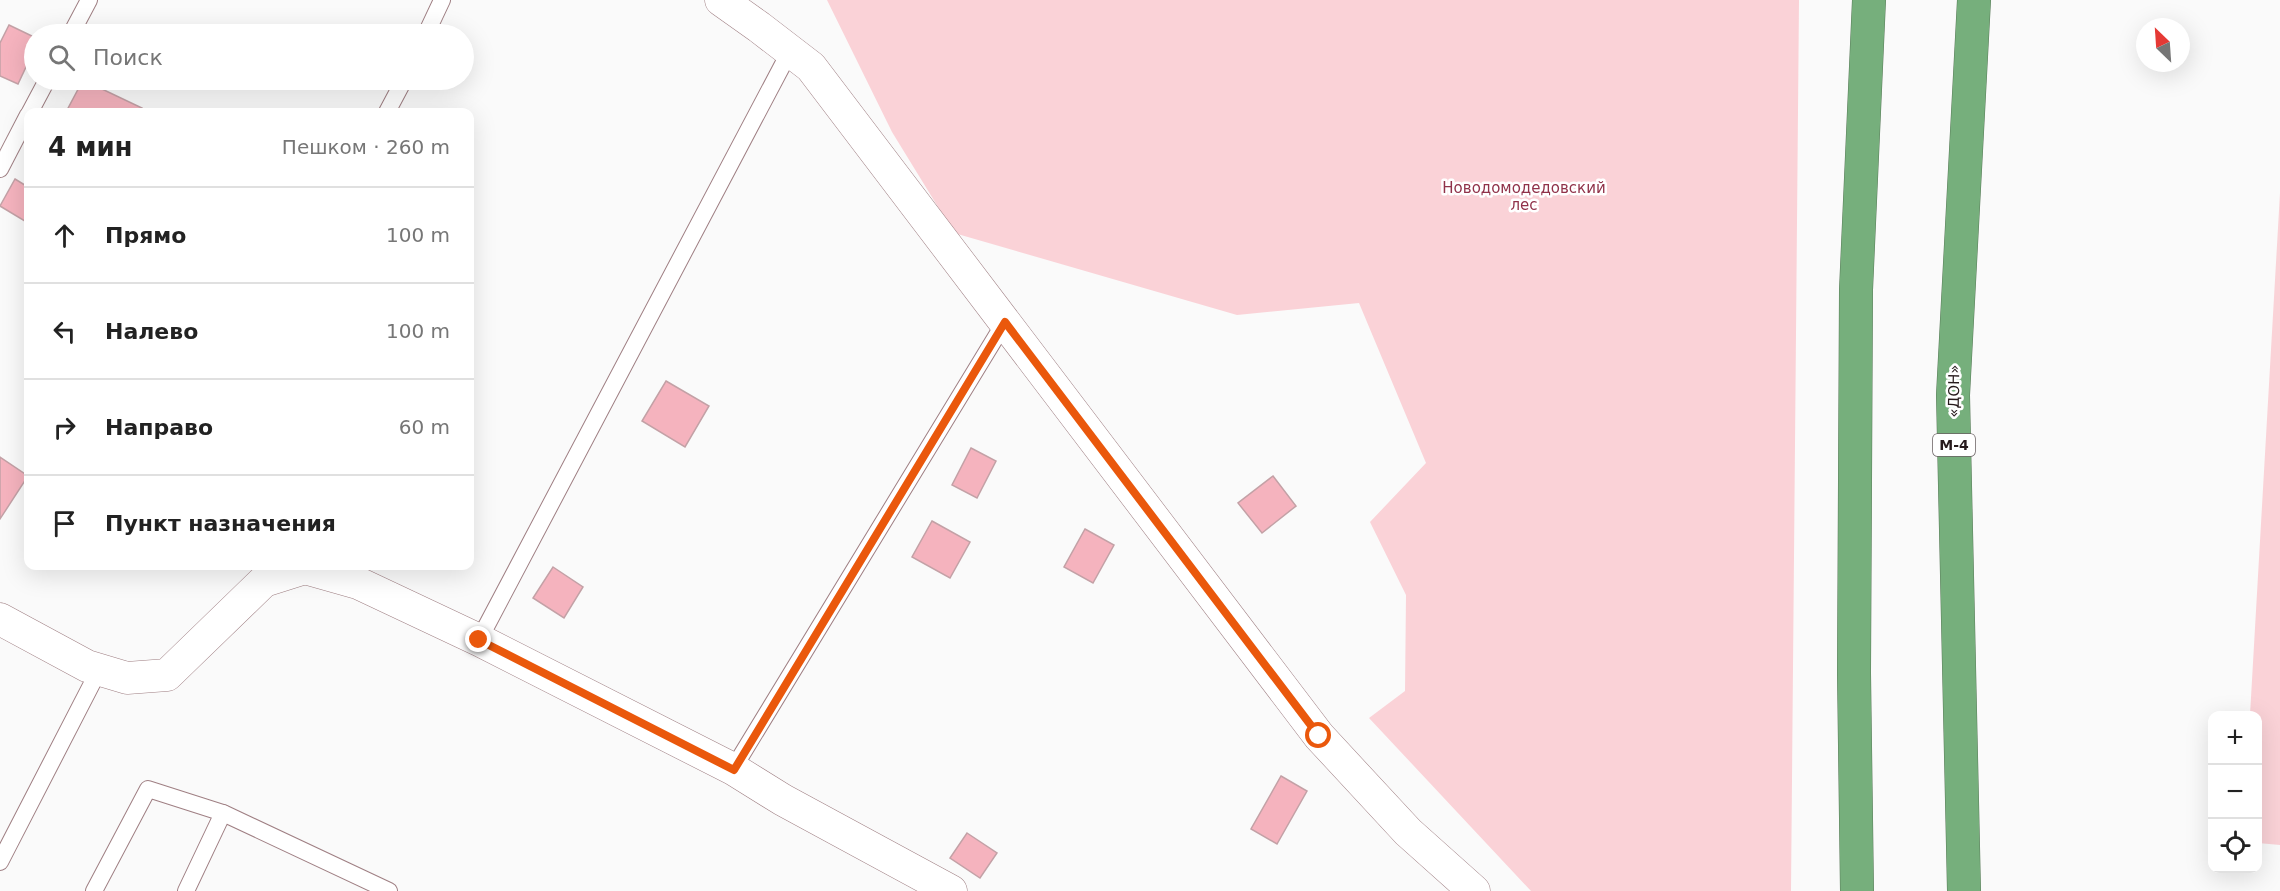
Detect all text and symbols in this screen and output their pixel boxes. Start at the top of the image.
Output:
north arrow [2136,18,2190,72]
search box [24,24,474,90]
icon: search [45,41,78,74]
text: Поиск [93,45,163,70]
text: 4 мин [48,132,133,162]
text: Пешком · 260 m [282,135,450,159]
park label: Новодомодедовский лес [1442,179,1606,214]
icon: ahead [48,219,81,252]
text: Прямо [105,223,186,248]
text: 100 m [386,223,450,247]
icon: left [48,315,81,348]
text: Налево [105,319,198,344]
text: 100 m [386,319,450,343]
street label: «ДОН» [1945,364,1963,418]
icon: right [48,411,81,444]
text: Направо [105,415,213,440]
text: 60 m [399,415,450,439]
road number: М-4 [1933,434,1975,456]
icon: arrive [48,507,81,540]
text: Пункт назначения [105,511,336,536]
route end [465,626,491,652]
map controls [2208,711,2262,873]
button: + [2208,711,2262,765]
route start [1305,722,1331,748]
button: − [2208,765,2262,819]
button: locate [2208,819,2262,873]

